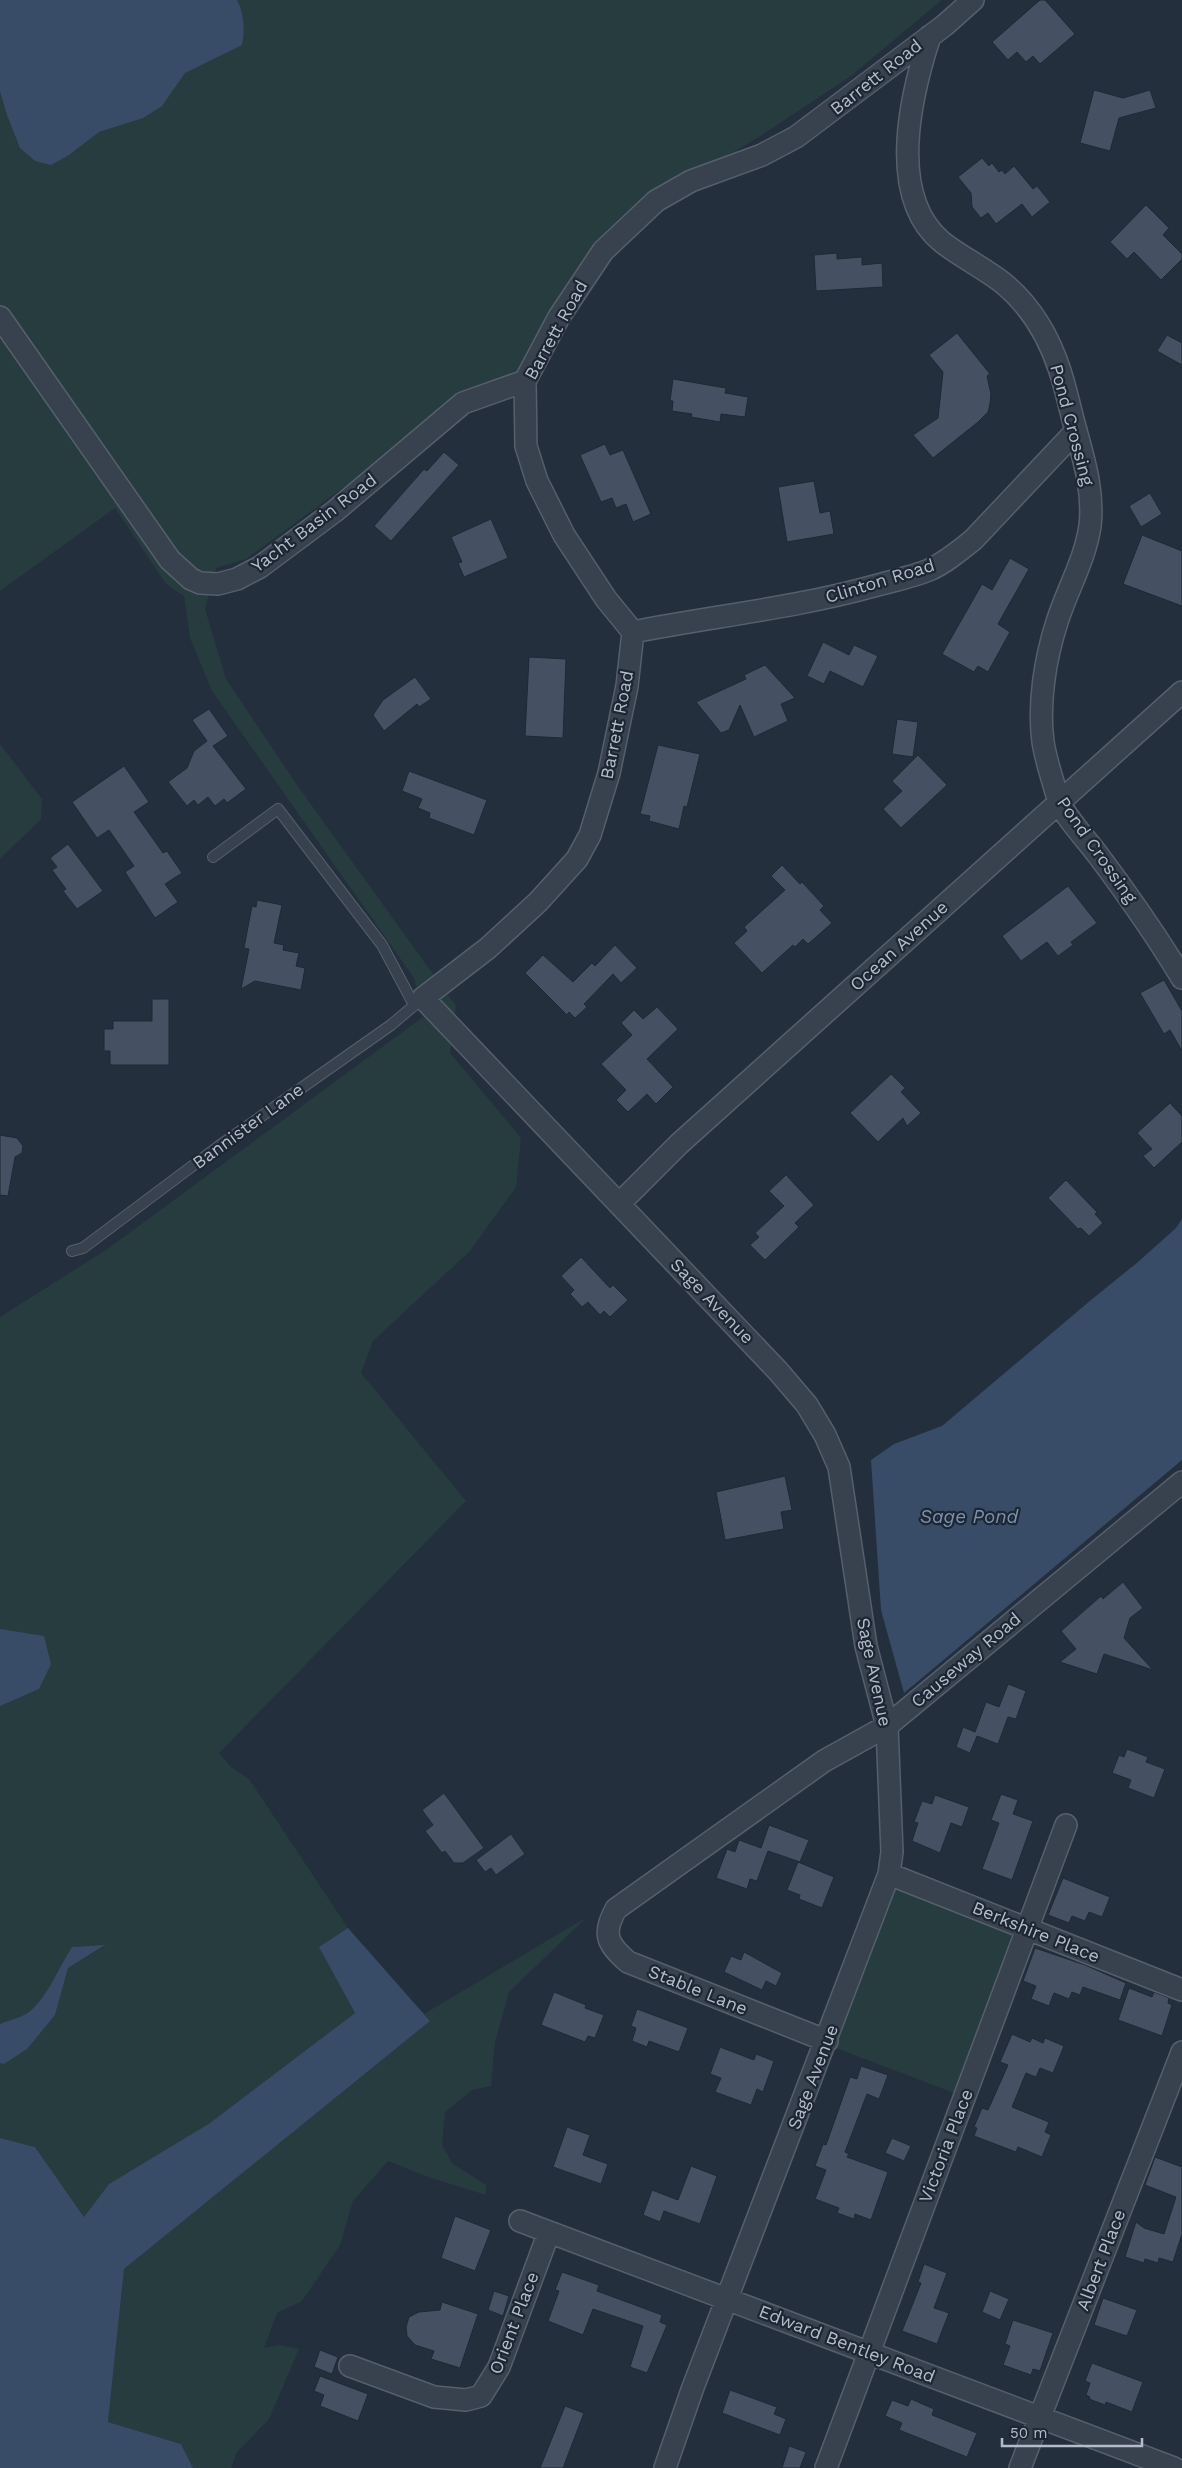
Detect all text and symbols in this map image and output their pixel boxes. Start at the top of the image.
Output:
street label: Barrett Road [826,34,926,119]
street label: Barrett Road [520,276,592,383]
street label: Pond Crossing [1046,362,1099,488]
street label: Yacht Basin Road [247,469,380,576]
street label: Clinton Road [823,554,937,607]
street label: Barrett Road [596,669,637,781]
street label: Pond Crossing [1053,793,1142,907]
street label: Ocean Avenue [845,896,952,995]
street label: Bannister Lane [188,1078,307,1173]
street label: Sage Avenue [666,1254,758,1348]
water label: Sage Pond [920,1505,1020,1528]
street label: Causeway Road [907,1608,1025,1712]
street label: Sage Avenue [853,1616,896,1728]
street label: Berkshire Place [969,1896,1103,1967]
street label: Stable Lane [646,1960,751,2019]
street label: Sage Avenue [783,2021,842,2132]
street label: Victoria Place [914,2086,977,2206]
street label: Albert Place [1072,2206,1129,2313]
street label: Orient Place [484,2269,543,2377]
street label: Edward Bentley Road [756,2300,938,2387]
scale bar [1002,2416,1142,2448]
text: 50 m [1010,2424,1047,2442]

